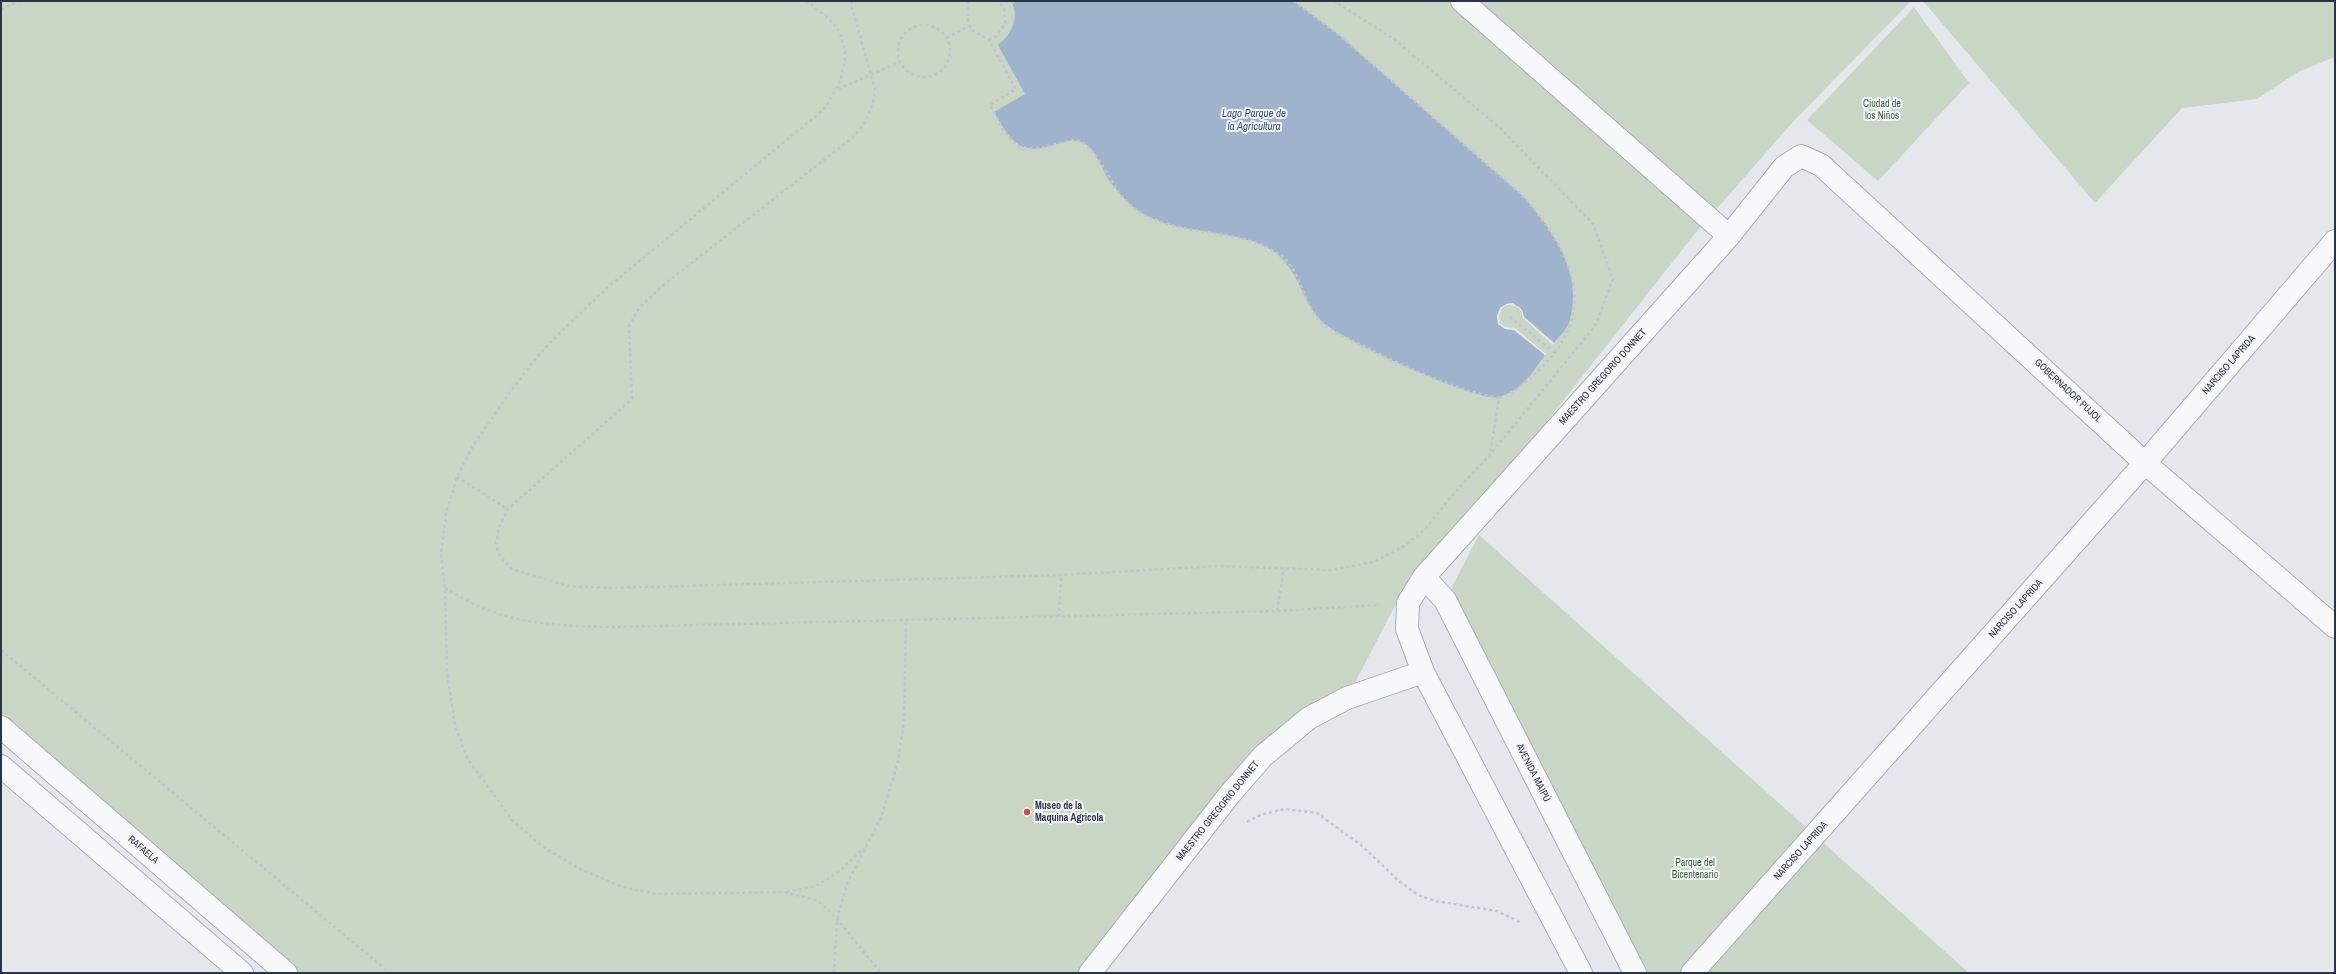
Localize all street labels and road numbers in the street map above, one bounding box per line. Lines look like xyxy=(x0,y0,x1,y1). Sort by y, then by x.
street label: MAESTRO GREGORIO DONNET xyxy=(1557,327,1649,427)
street label: NARCISO LAPRIDA xyxy=(2200,333,2258,397)
street label: GOBERNADOR PUJOL xyxy=(2032,357,2104,425)
street label: NARCISO LAPRIDA xyxy=(1987,577,2045,641)
street label: AVENIDA MAIPÚ xyxy=(1513,742,1553,804)
street label: MAESTRO GREGORIO DONNET xyxy=(1174,759,1262,863)
street label: NARCISO LAPRIDA xyxy=(1772,819,1830,883)
street label: RAFAELA xyxy=(125,833,161,867)

